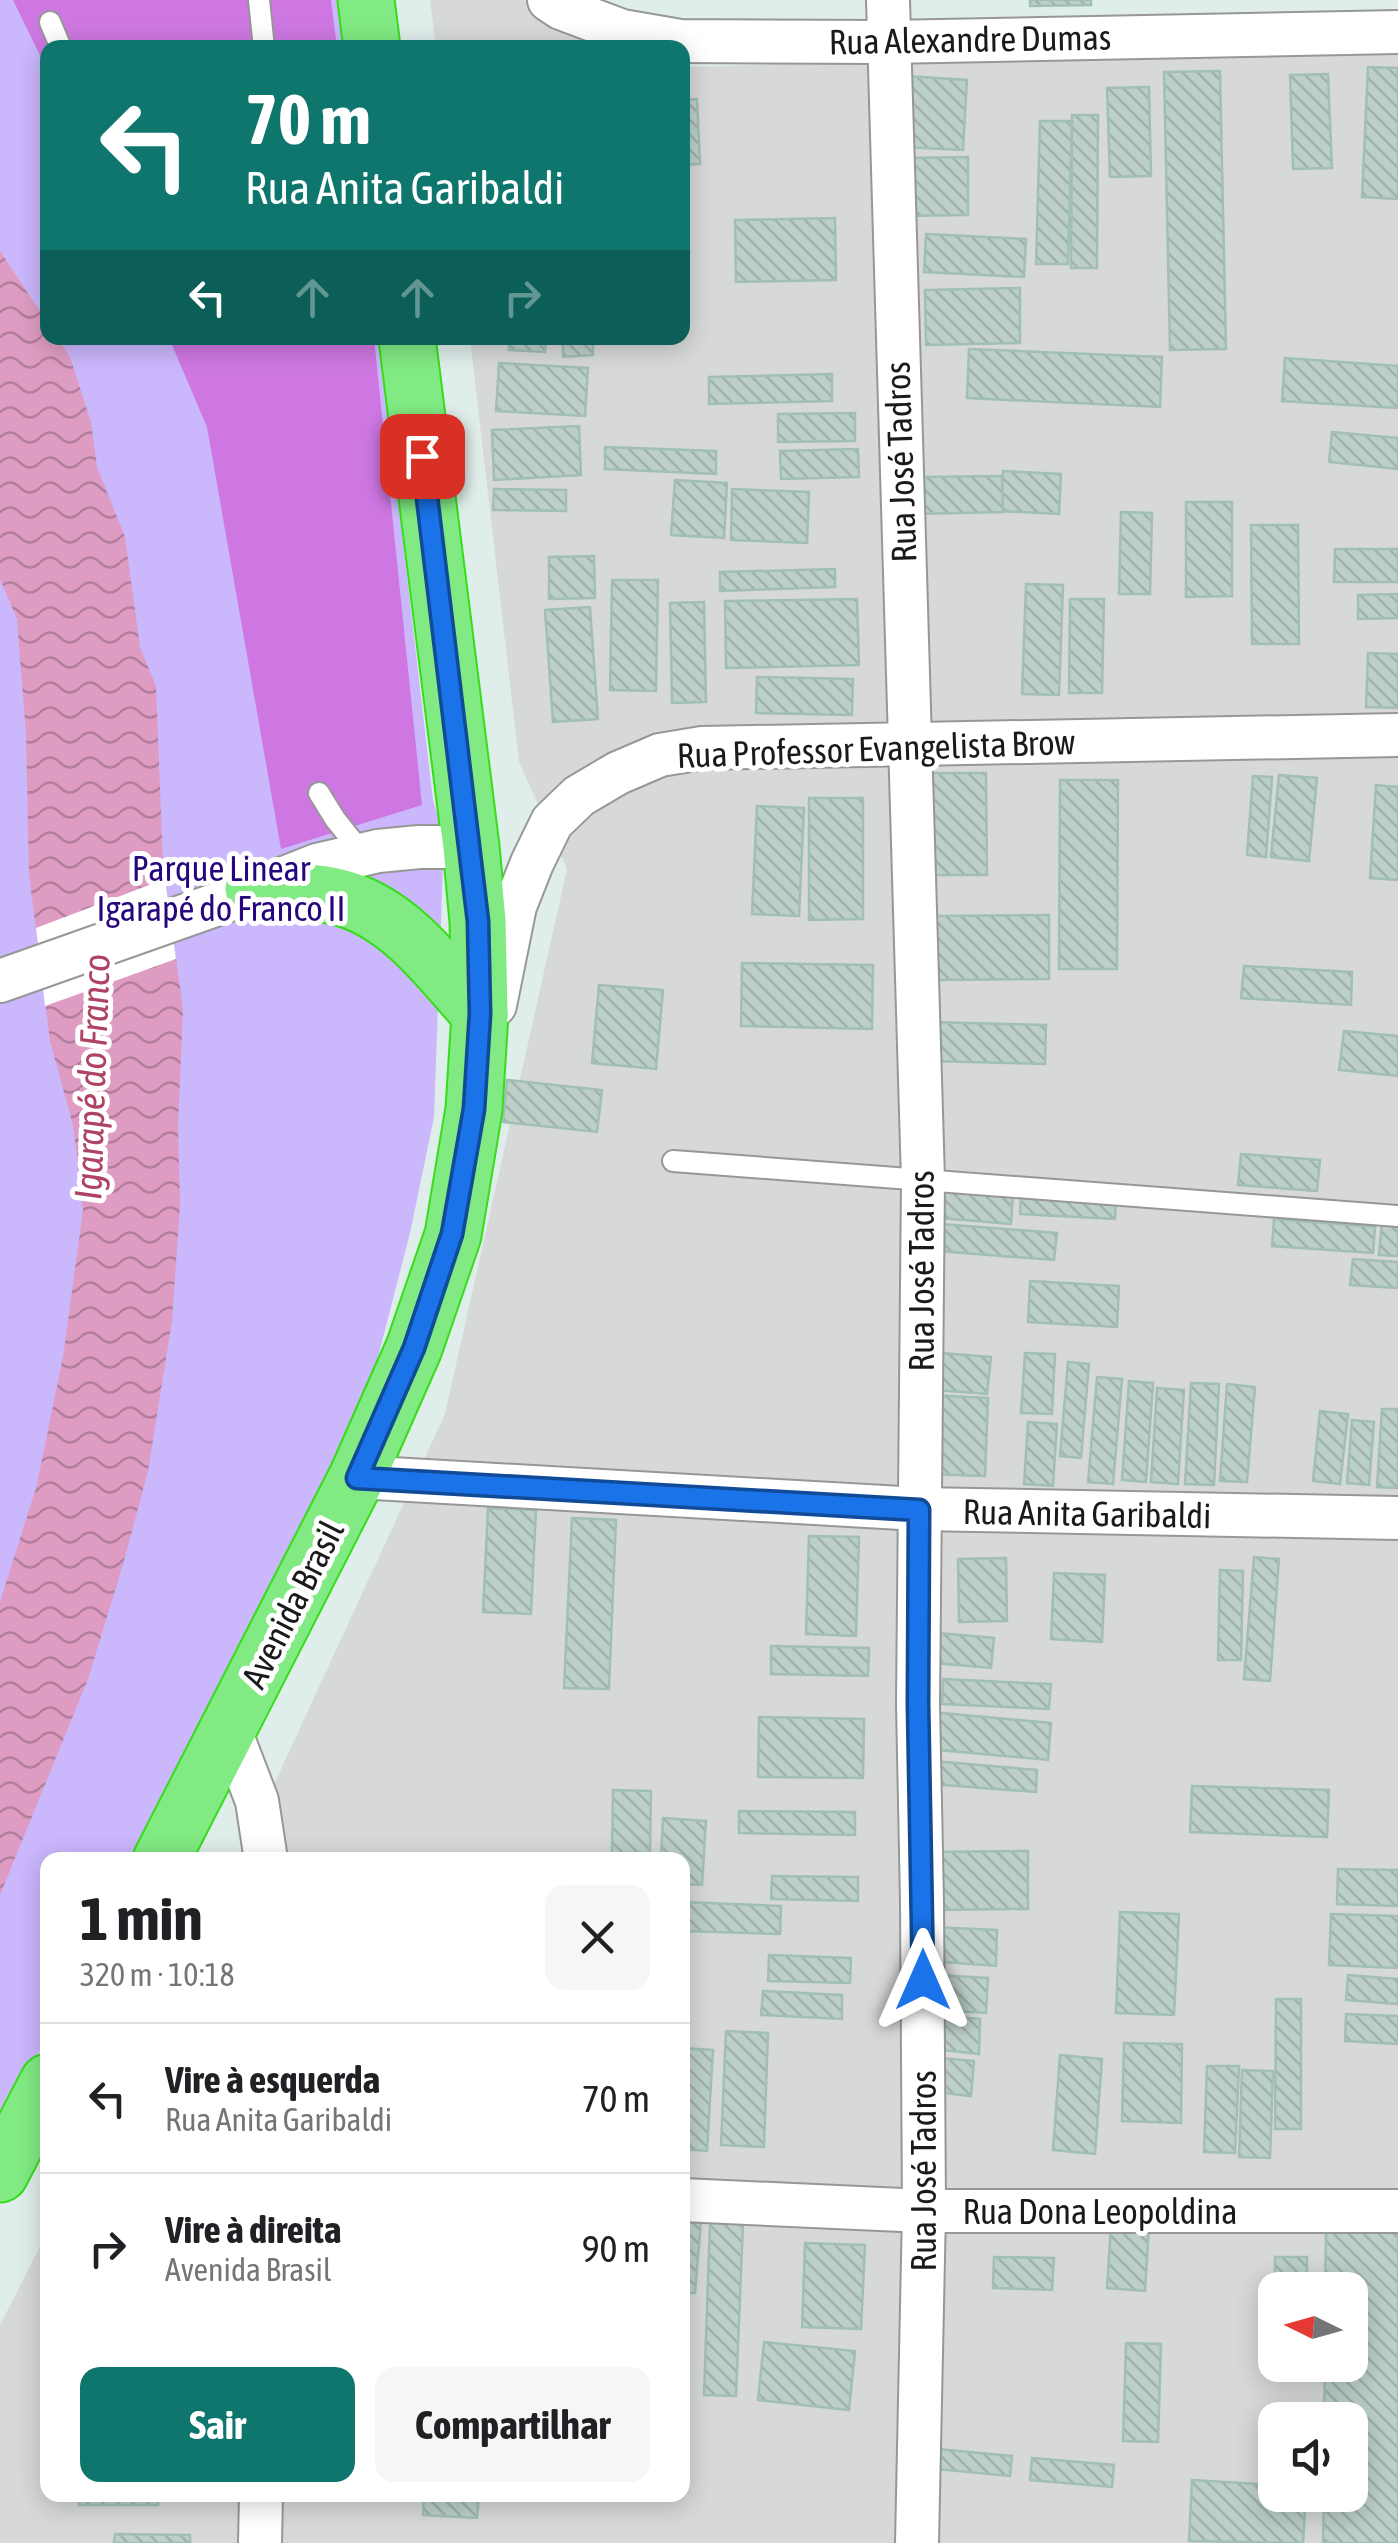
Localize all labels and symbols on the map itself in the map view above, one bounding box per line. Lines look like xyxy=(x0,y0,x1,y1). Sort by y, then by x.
street label: Rua Alexandre Dumas xyxy=(828,17,1112,61)
street label: Rua José Tadros xyxy=(877,361,923,563)
pin xyxy=(380,414,465,499)
street label: Rua Professor Evangelista Brow xyxy=(676,721,1076,775)
park label: Parque Linear Igarapé do Franco II xyxy=(97,848,345,928)
water label: Igarapé do Franco xyxy=(66,953,118,1201)
street label: Rua José Tadros xyxy=(901,1170,941,1372)
street label: Rua Anita Garibaldi xyxy=(962,1491,1212,1535)
street label: Avenida Brasil xyxy=(233,1514,351,1694)
position arrow xyxy=(871,1928,975,2032)
street label: Rua José Tadros xyxy=(903,2070,943,2272)
street label: Rua Dona Leopoldina xyxy=(962,2191,1238,2231)
north arrow xyxy=(1258,2272,1368,2382)

